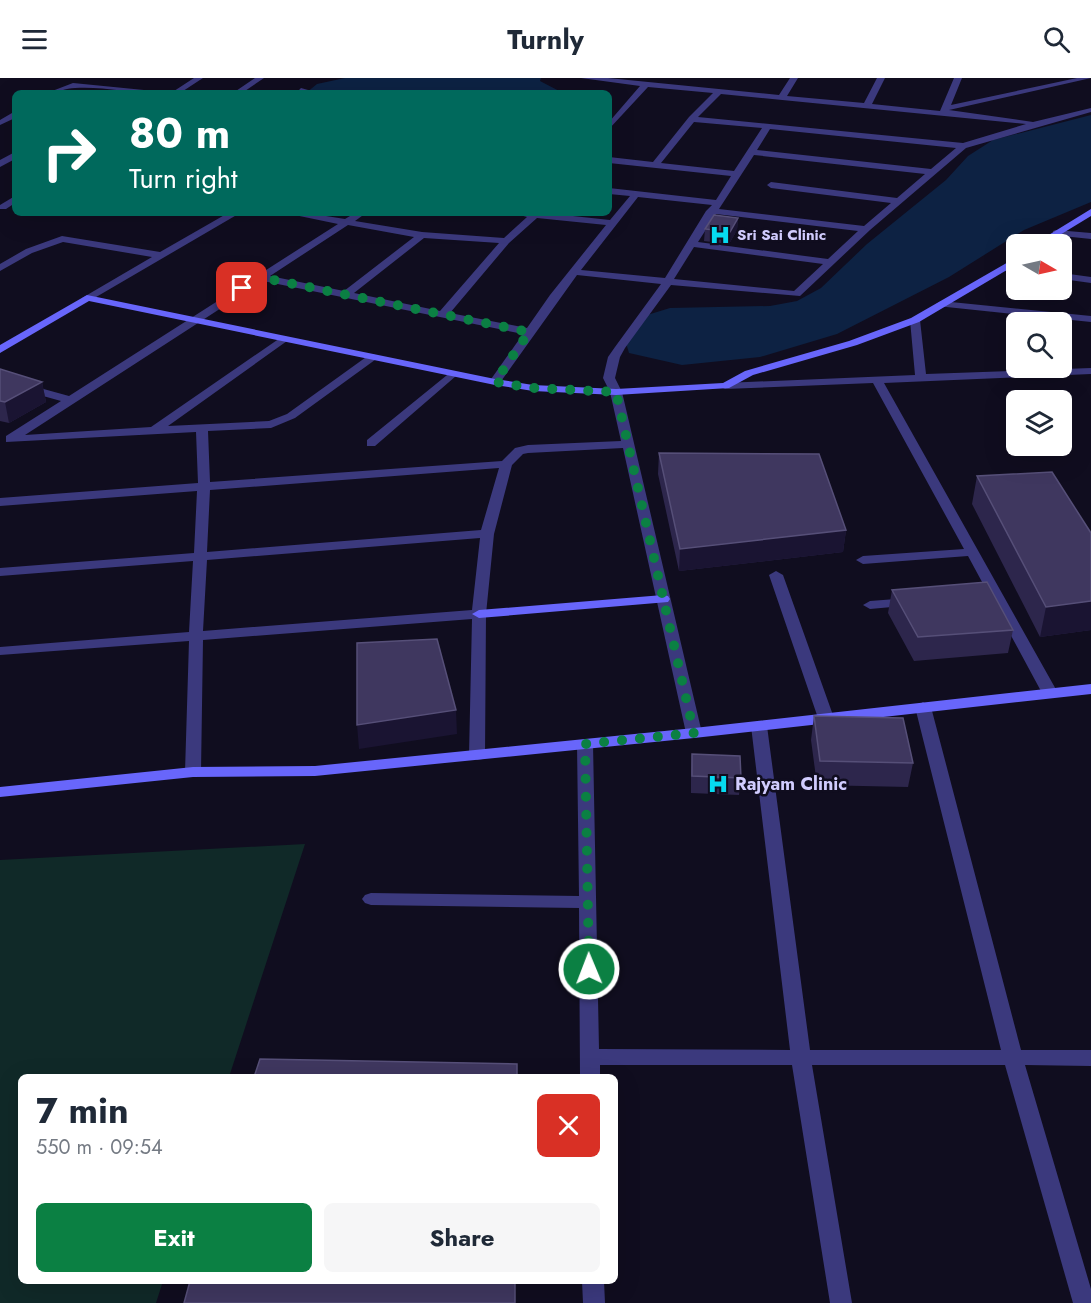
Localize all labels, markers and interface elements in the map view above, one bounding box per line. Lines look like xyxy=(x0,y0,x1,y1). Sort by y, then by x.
text: Turnly xyxy=(507,20,584,59)
icon: menu xyxy=(18,23,51,56)
icon: search xyxy=(1040,23,1073,56)
text: 80 m xyxy=(129,103,230,164)
icon: right xyxy=(30,114,108,192)
text: Turn right xyxy=(129,159,237,198)
hospital icon: Sri Sai Clinic xyxy=(708,223,732,247)
place label: Sri Sai Clinic xyxy=(737,224,826,246)
north arrow xyxy=(1006,234,1072,300)
map controls xyxy=(1006,234,1072,456)
pin xyxy=(216,262,267,313)
icon: arrive xyxy=(225,271,258,304)
button: search xyxy=(1006,312,1072,378)
button: layers xyxy=(1006,390,1072,456)
place label: Rajyam Clinic xyxy=(735,771,847,797)
hospital icon: Rajyam Clinic xyxy=(706,772,730,796)
position arrow xyxy=(557,937,621,1001)
text: 7 min xyxy=(36,1084,129,1136)
button: close xyxy=(537,1094,600,1157)
text: 550 m · 09:54 xyxy=(36,1133,163,1162)
button: Exit xyxy=(36,1203,312,1272)
button: Share xyxy=(324,1203,600,1272)

